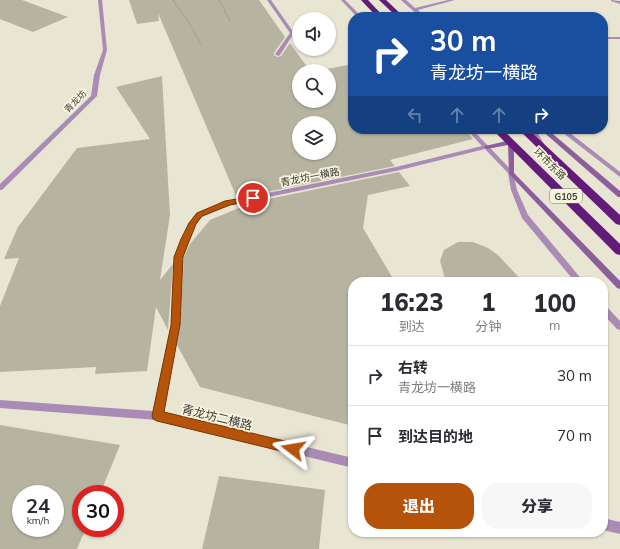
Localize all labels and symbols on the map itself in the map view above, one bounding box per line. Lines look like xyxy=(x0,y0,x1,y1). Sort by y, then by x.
street label: 青龙坊 xyxy=(62,87,88,115)
street label: 环市东路 xyxy=(531,145,569,183)
street label: 青龙坊一横路 xyxy=(279,165,341,189)
pin xyxy=(236,181,270,215)
road number: G105 xyxy=(550,189,582,203)
street label: 青龙坊二横路 xyxy=(180,401,254,433)
position arrow xyxy=(272,428,314,470)
speed limit sign: 30 xyxy=(72,485,124,537)

